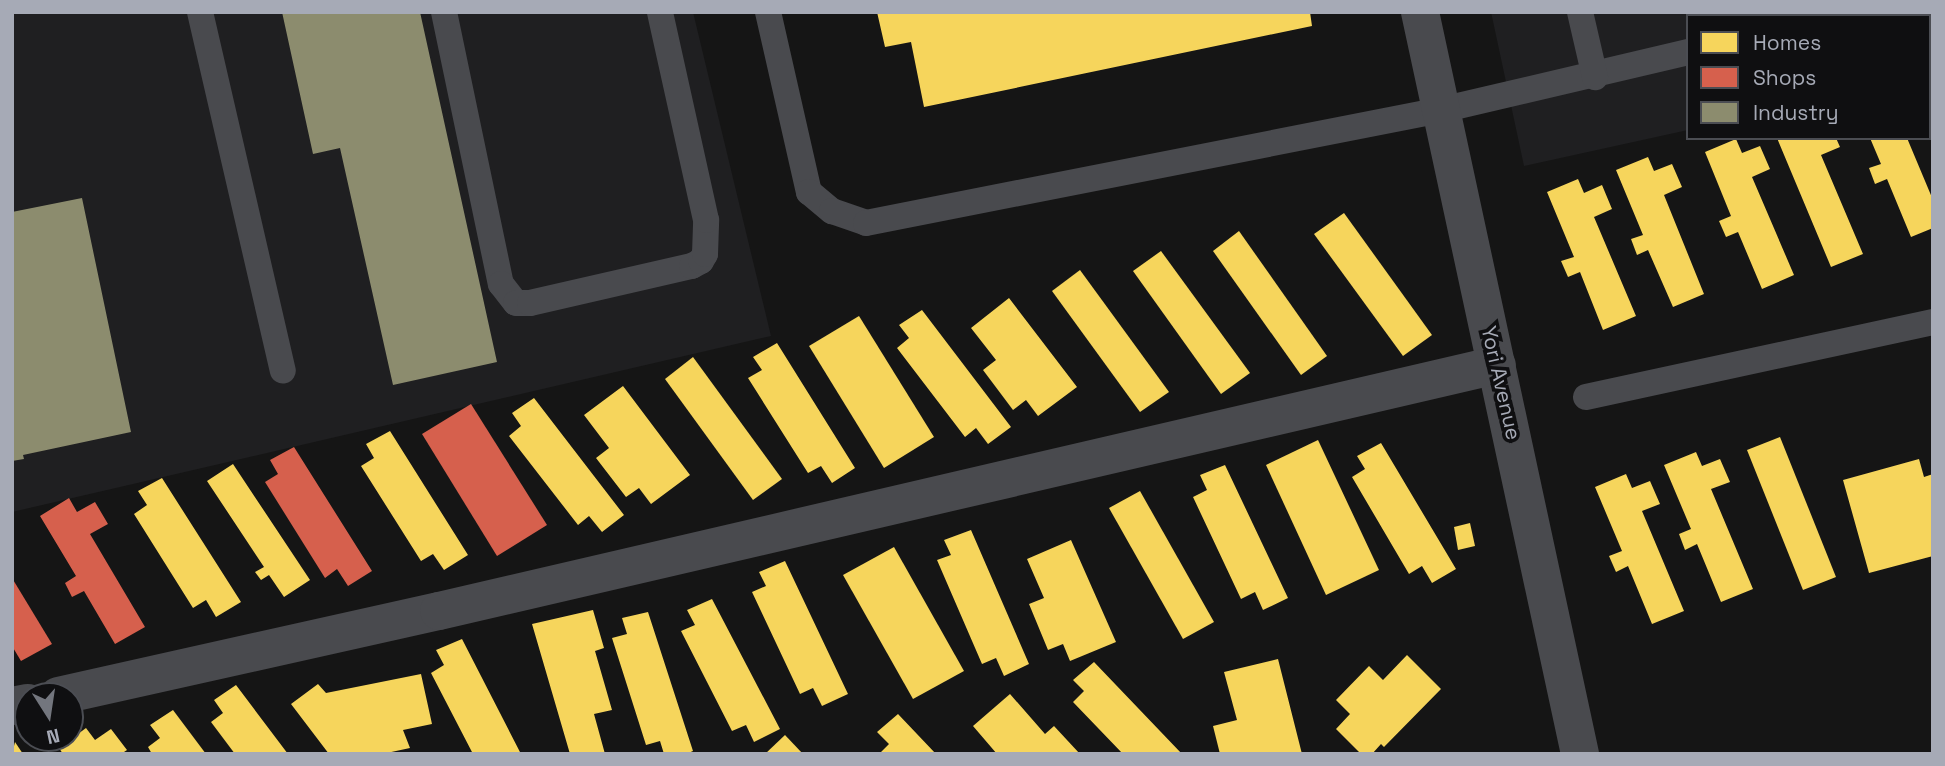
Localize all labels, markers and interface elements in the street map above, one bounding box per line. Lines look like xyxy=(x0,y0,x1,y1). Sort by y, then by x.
legend xyxy=(1686,14,1931,140)
text: Homes xyxy=(1753,29,1821,56)
text: Shops xyxy=(1753,64,1816,91)
text: Industry xyxy=(1753,99,1839,126)
street label: Yori Avenue xyxy=(1476,323,1526,443)
north arrow xyxy=(14,682,84,752)
text: N xyxy=(44,723,62,750)

